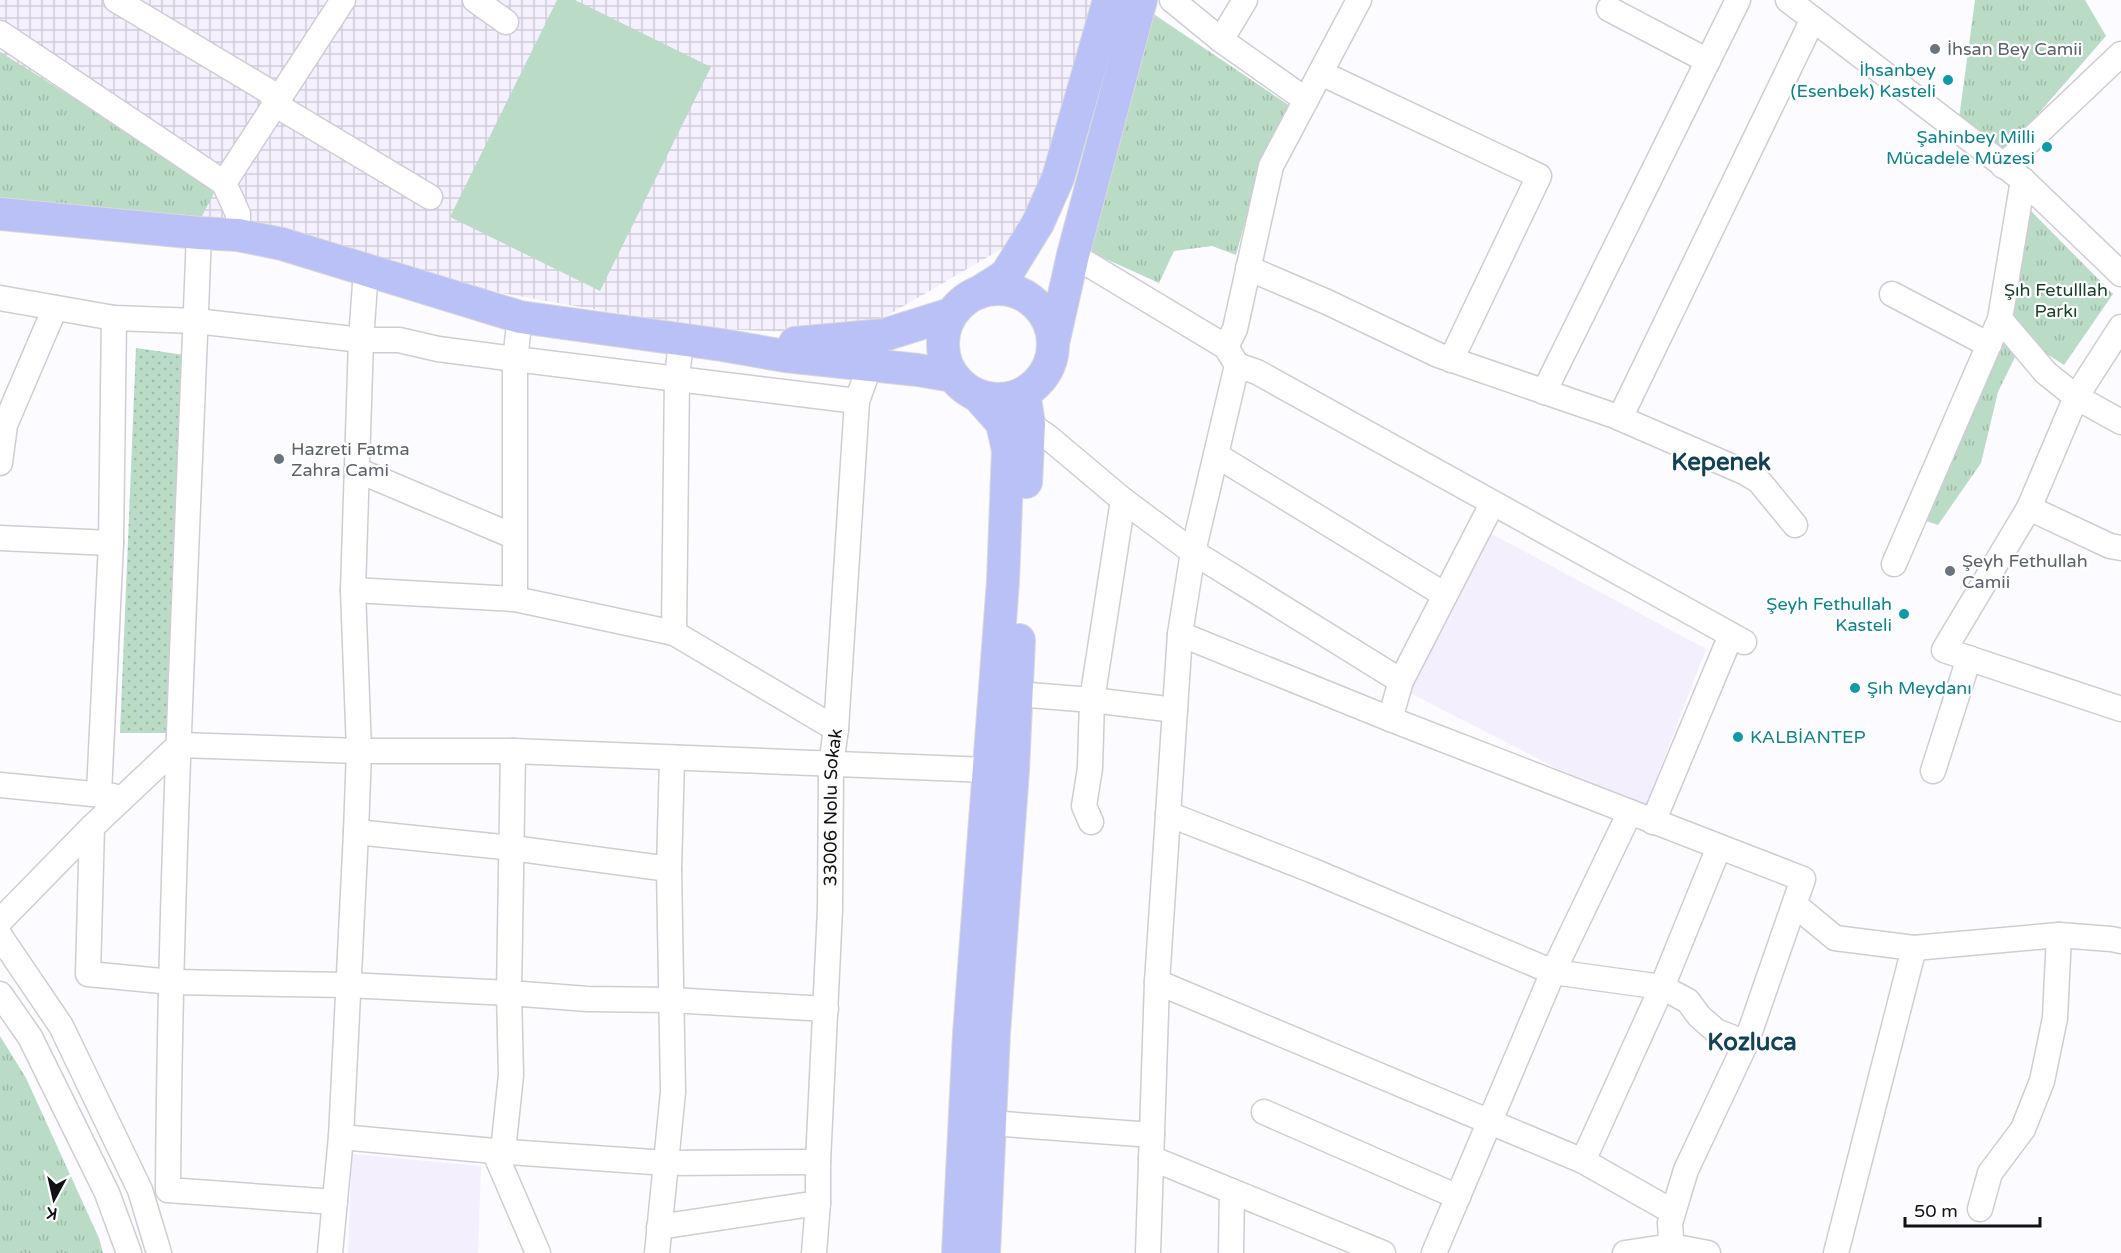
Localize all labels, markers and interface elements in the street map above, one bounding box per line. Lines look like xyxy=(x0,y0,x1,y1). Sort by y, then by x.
place label: İhsan Bey Camii xyxy=(1947,38,2082,60)
marker: İhsan Bey Camii xyxy=(1928,42,1942,56)
place label: İhsanbey (Esenbek) Kasteli xyxy=(1791,59,1936,102)
marker: İhsanbey (Esenbek) Kasteli xyxy=(1941,73,1955,87)
place label: Şahinbey Milli Mücadele Müzesi xyxy=(1886,126,2035,169)
marker: Şahinbey Milli Mücadele Müzesi xyxy=(2040,140,2054,154)
park label: Şıh Fetulllah Parkı xyxy=(2004,279,2108,322)
place label: Hazreti Fatma Zahra Cami xyxy=(291,438,410,481)
district label: Kepenek xyxy=(1671,448,1771,477)
marker: Hazreti Fatma Zahra Cami xyxy=(272,452,286,466)
place label: Şeyh Fethullah Camii xyxy=(1962,550,2088,593)
marker: Şeyh Fethullah Camii xyxy=(1943,564,1957,578)
place label: Şeyh Fethullah Kasteli xyxy=(1766,593,1892,636)
marker: Şeyh Fethullah Kasteli xyxy=(1897,607,1911,621)
place label: Şıh Meydanı xyxy=(1867,677,1972,699)
marker: Şıh Meydanı xyxy=(1848,681,1862,695)
place label: KALBİANTEP xyxy=(1750,726,1866,748)
street label: 33006 Nolu Sokak xyxy=(819,727,847,887)
marker: KALBİANTEP xyxy=(1731,730,1745,744)
district label: Kozluca xyxy=(1707,1028,1797,1057)
north arrow xyxy=(24,1169,84,1229)
scale bar xyxy=(1905,1190,2040,1228)
text: 50 m xyxy=(1914,1200,1958,1222)
text: K xyxy=(45,1202,59,1224)

